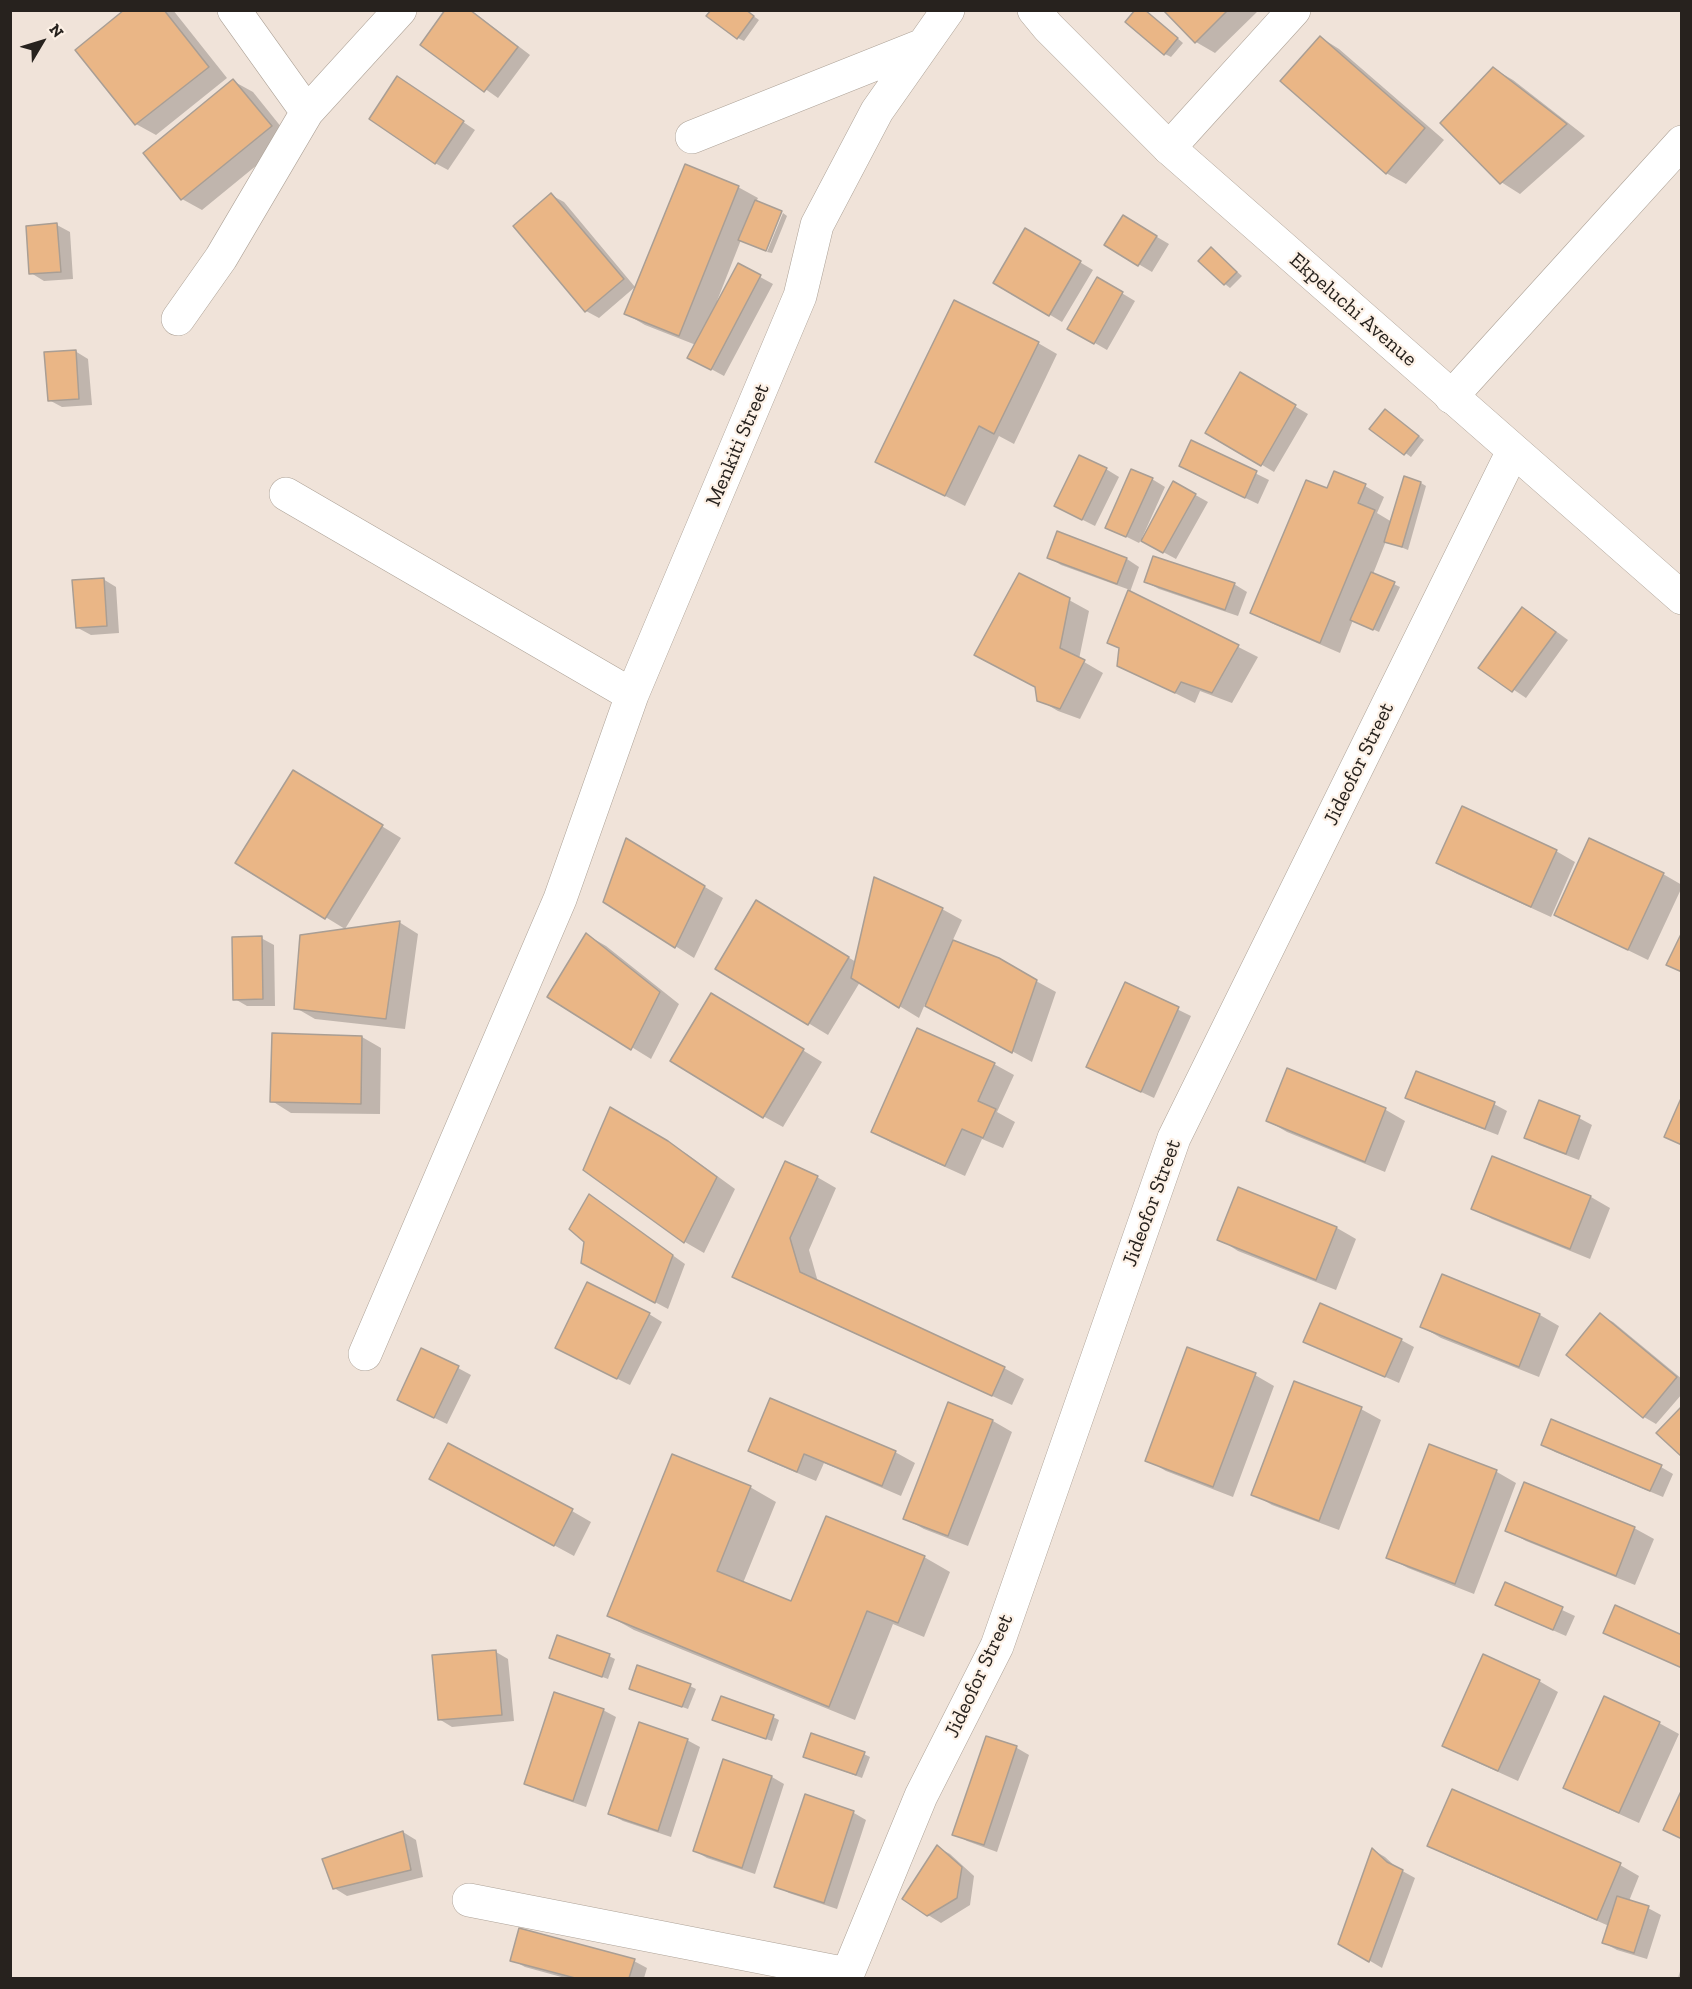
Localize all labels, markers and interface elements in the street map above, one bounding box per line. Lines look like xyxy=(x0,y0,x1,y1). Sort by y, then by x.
north arrow xyxy=(12,12,72,72)
text: N xyxy=(45,20,68,41)
street label: Ekpeluchi Avenue xyxy=(1284,248,1422,372)
street label: Menkiti Street xyxy=(701,380,775,510)
street label: Jideofor Street xyxy=(1318,698,1400,830)
street label: Jideofor Street xyxy=(1117,1136,1187,1270)
street label: Jideofor Street xyxy=(939,1610,1019,1742)

